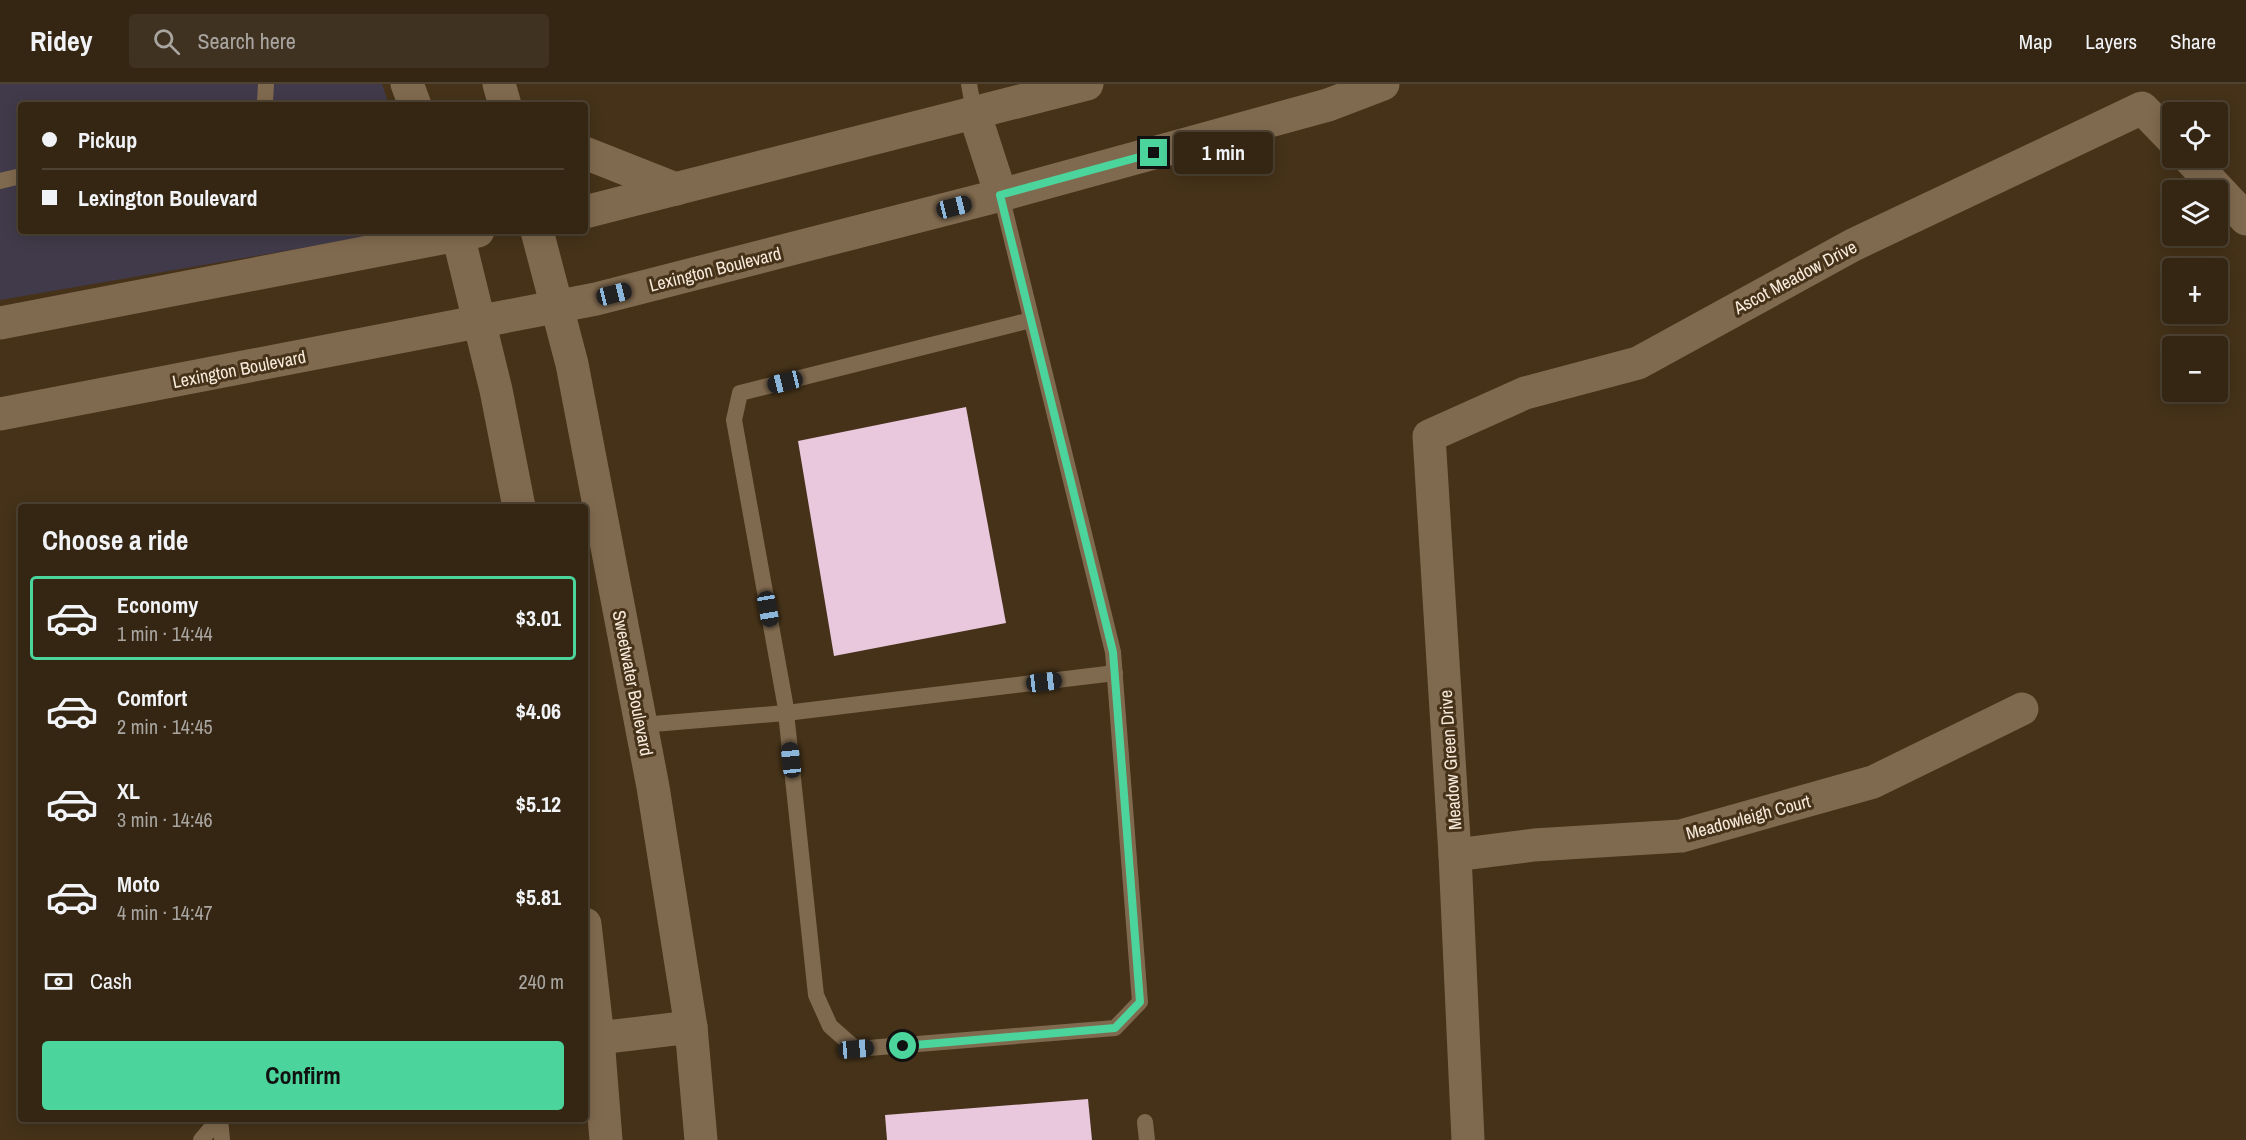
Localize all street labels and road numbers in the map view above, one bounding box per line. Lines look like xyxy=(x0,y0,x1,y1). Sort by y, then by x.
street label: Ascot Meadow Drive xyxy=(1728,234,1861,320)
street label: Lexington Boulevard xyxy=(646,240,784,298)
street label: Lexington Boulevard xyxy=(170,344,308,394)
street label: Sweetwater Boulevard xyxy=(607,608,659,758)
street label: Meadow Green Drive xyxy=(1433,689,1467,831)
street label: Meadowleigh Court xyxy=(1683,788,1813,846)

